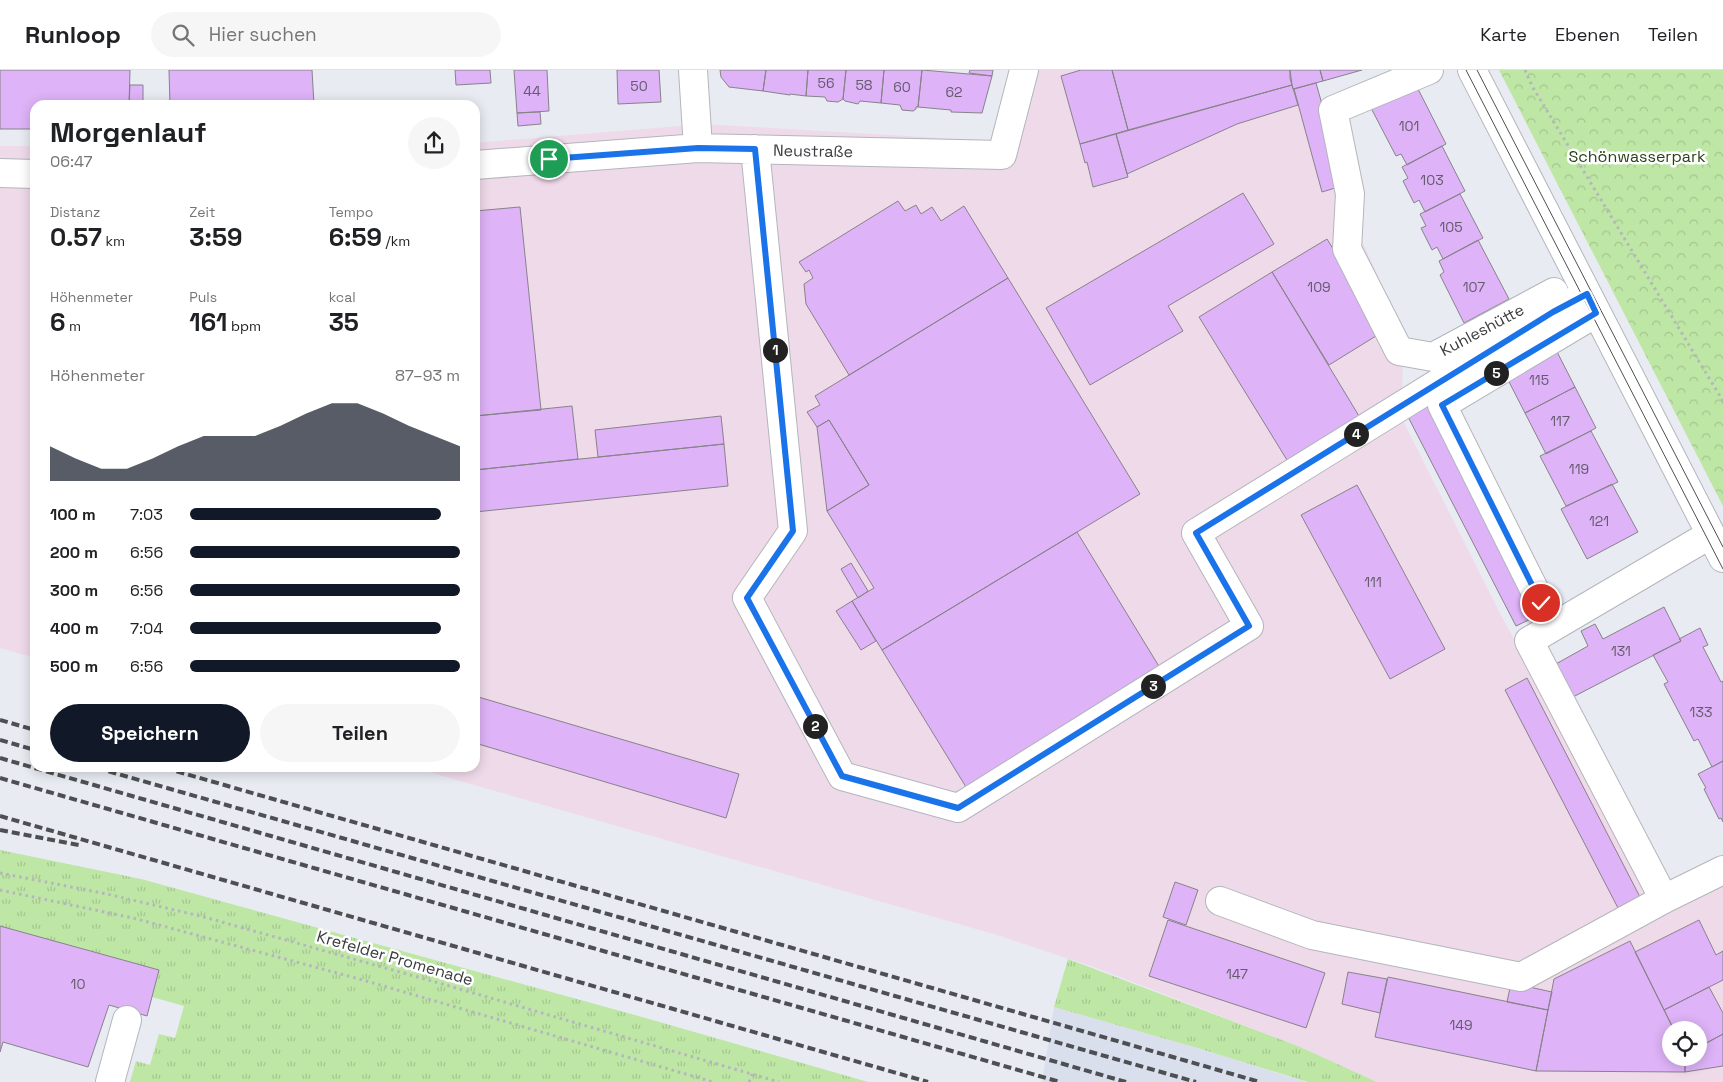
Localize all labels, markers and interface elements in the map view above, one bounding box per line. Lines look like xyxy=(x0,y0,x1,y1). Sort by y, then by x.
search box xyxy=(151,12,501,57)
text: Runloop xyxy=(25,19,121,50)
icon: search xyxy=(169,21,197,49)
text: Hier suchen xyxy=(209,22,317,47)
text: Karte xyxy=(1480,23,1527,46)
text: Ebenen xyxy=(1555,23,1620,46)
text: Teilen xyxy=(1648,23,1698,46)
house number: 56 xyxy=(818,74,834,92)
house number: 58 xyxy=(855,76,873,94)
house number: 50 xyxy=(630,77,648,95)
house number: 60 xyxy=(893,78,911,96)
house number: 44 xyxy=(523,82,541,100)
house number: 62 xyxy=(946,83,962,101)
text: Morgenlauf xyxy=(50,114,206,150)
button: share xyxy=(408,117,460,169)
house number: 101 xyxy=(1399,117,1419,135)
pin xyxy=(528,138,570,180)
street label: Neustraße xyxy=(773,140,853,162)
icon: arrive xyxy=(535,145,563,173)
park label: Schönwasserpark xyxy=(1568,146,1706,167)
text: 06:47 xyxy=(50,151,93,172)
house number: 103 xyxy=(1420,171,1444,189)
text: Distanz xyxy=(50,203,100,221)
text: Zeit xyxy=(189,203,215,221)
text: Tempo xyxy=(329,203,373,221)
house number: 105 xyxy=(1439,218,1463,236)
text: 0.57 xyxy=(50,221,102,253)
text: 3:59 xyxy=(189,221,242,253)
text: 6:59 xyxy=(329,221,382,253)
text: km xyxy=(102,232,125,250)
text: /km xyxy=(382,232,410,250)
house number: 109 xyxy=(1307,278,1331,296)
house number: 107 xyxy=(1463,278,1485,296)
text: Höhenmeter xyxy=(50,288,133,306)
text: Puls xyxy=(189,288,217,306)
text: kcal xyxy=(329,288,356,306)
street label: Kuhleshütte xyxy=(1436,299,1528,361)
text: 6 xyxy=(50,306,65,338)
text: 161 xyxy=(189,306,227,338)
text: 35 xyxy=(329,306,359,338)
text: m xyxy=(65,317,81,335)
text: bpm xyxy=(227,317,261,335)
pin: 1 xyxy=(762,338,788,362)
text: 1 xyxy=(772,341,779,359)
pin: 5 xyxy=(1484,360,1508,386)
text: 5 xyxy=(1492,364,1501,382)
text: Höhenmeter xyxy=(50,365,145,386)
text: 87–93 m xyxy=(395,365,460,386)
house number: 115 xyxy=(1529,371,1549,389)
house number: 117 xyxy=(1550,412,1570,430)
pin: 4 xyxy=(1344,422,1368,446)
text: 4 xyxy=(1352,425,1361,443)
house number: 119 xyxy=(1569,460,1589,478)
text: 100 m xyxy=(50,504,96,525)
text: 7:03 xyxy=(130,504,163,525)
house number: 121 xyxy=(1589,512,1609,530)
text: 200 m xyxy=(50,542,98,563)
text: 6:56 xyxy=(130,542,163,563)
house number: 111 xyxy=(1364,573,1382,591)
text: 300 m xyxy=(50,580,98,601)
text: 6:56 xyxy=(130,580,163,601)
pin xyxy=(1520,582,1562,624)
icon: check xyxy=(1527,589,1555,617)
text: 400 m xyxy=(50,618,99,639)
text: 7:04 xyxy=(130,618,163,639)
house number: 131 xyxy=(1611,642,1631,660)
text: 500 m xyxy=(50,656,98,677)
text: 6:56 xyxy=(130,656,163,677)
pin: 3 xyxy=(1140,674,1166,698)
text: 3 xyxy=(1149,677,1158,695)
house number: 133 xyxy=(1690,703,1712,721)
button: Speichern xyxy=(50,704,250,762)
button: Teilen xyxy=(260,704,460,762)
pin: 2 xyxy=(802,714,828,738)
text: 2 xyxy=(811,717,820,735)
street label: Krefelder Promenade xyxy=(314,926,476,990)
house number: 147 xyxy=(1226,965,1248,983)
house number: 10 xyxy=(71,975,85,993)
house number: 149 xyxy=(1449,1016,1473,1034)
map controls xyxy=(1662,1021,1707,1066)
button: locate xyxy=(1662,1021,1707,1066)

